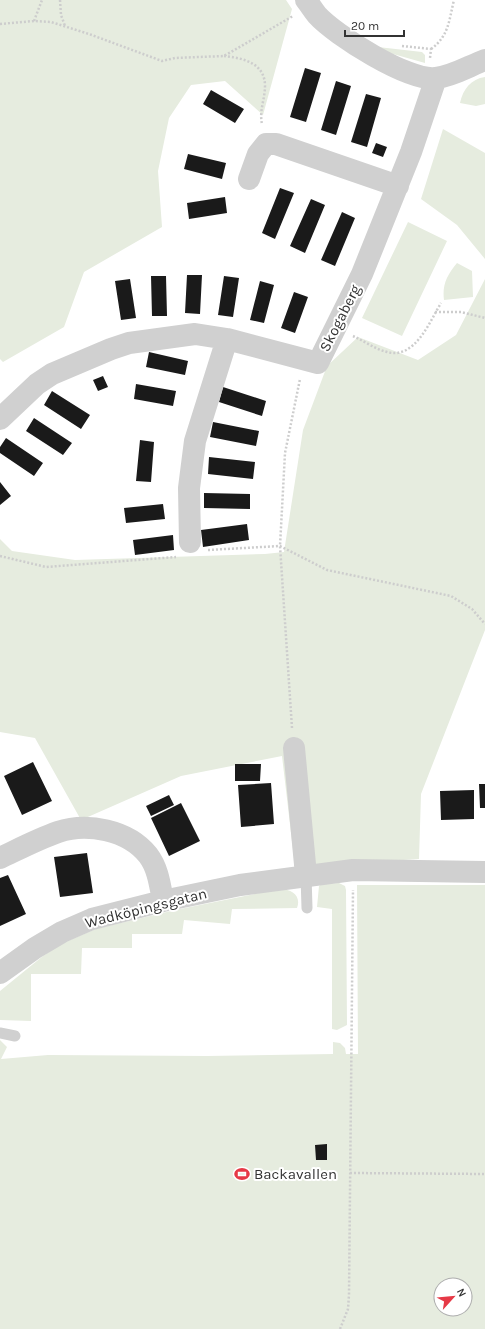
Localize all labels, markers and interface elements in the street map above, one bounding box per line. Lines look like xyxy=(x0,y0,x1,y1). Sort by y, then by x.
scale bar xyxy=(345,12,404,38)
text: 20 m xyxy=(351,19,379,33)
street label: Skogaberg xyxy=(315,281,365,354)
street label: Wadköpingsgatan xyxy=(83,884,209,932)
sports icon: Backavallen xyxy=(233,1165,251,1183)
place label: Backavallen xyxy=(254,1165,337,1183)
north arrow xyxy=(433,1277,473,1317)
text: N xyxy=(454,1286,469,1299)

